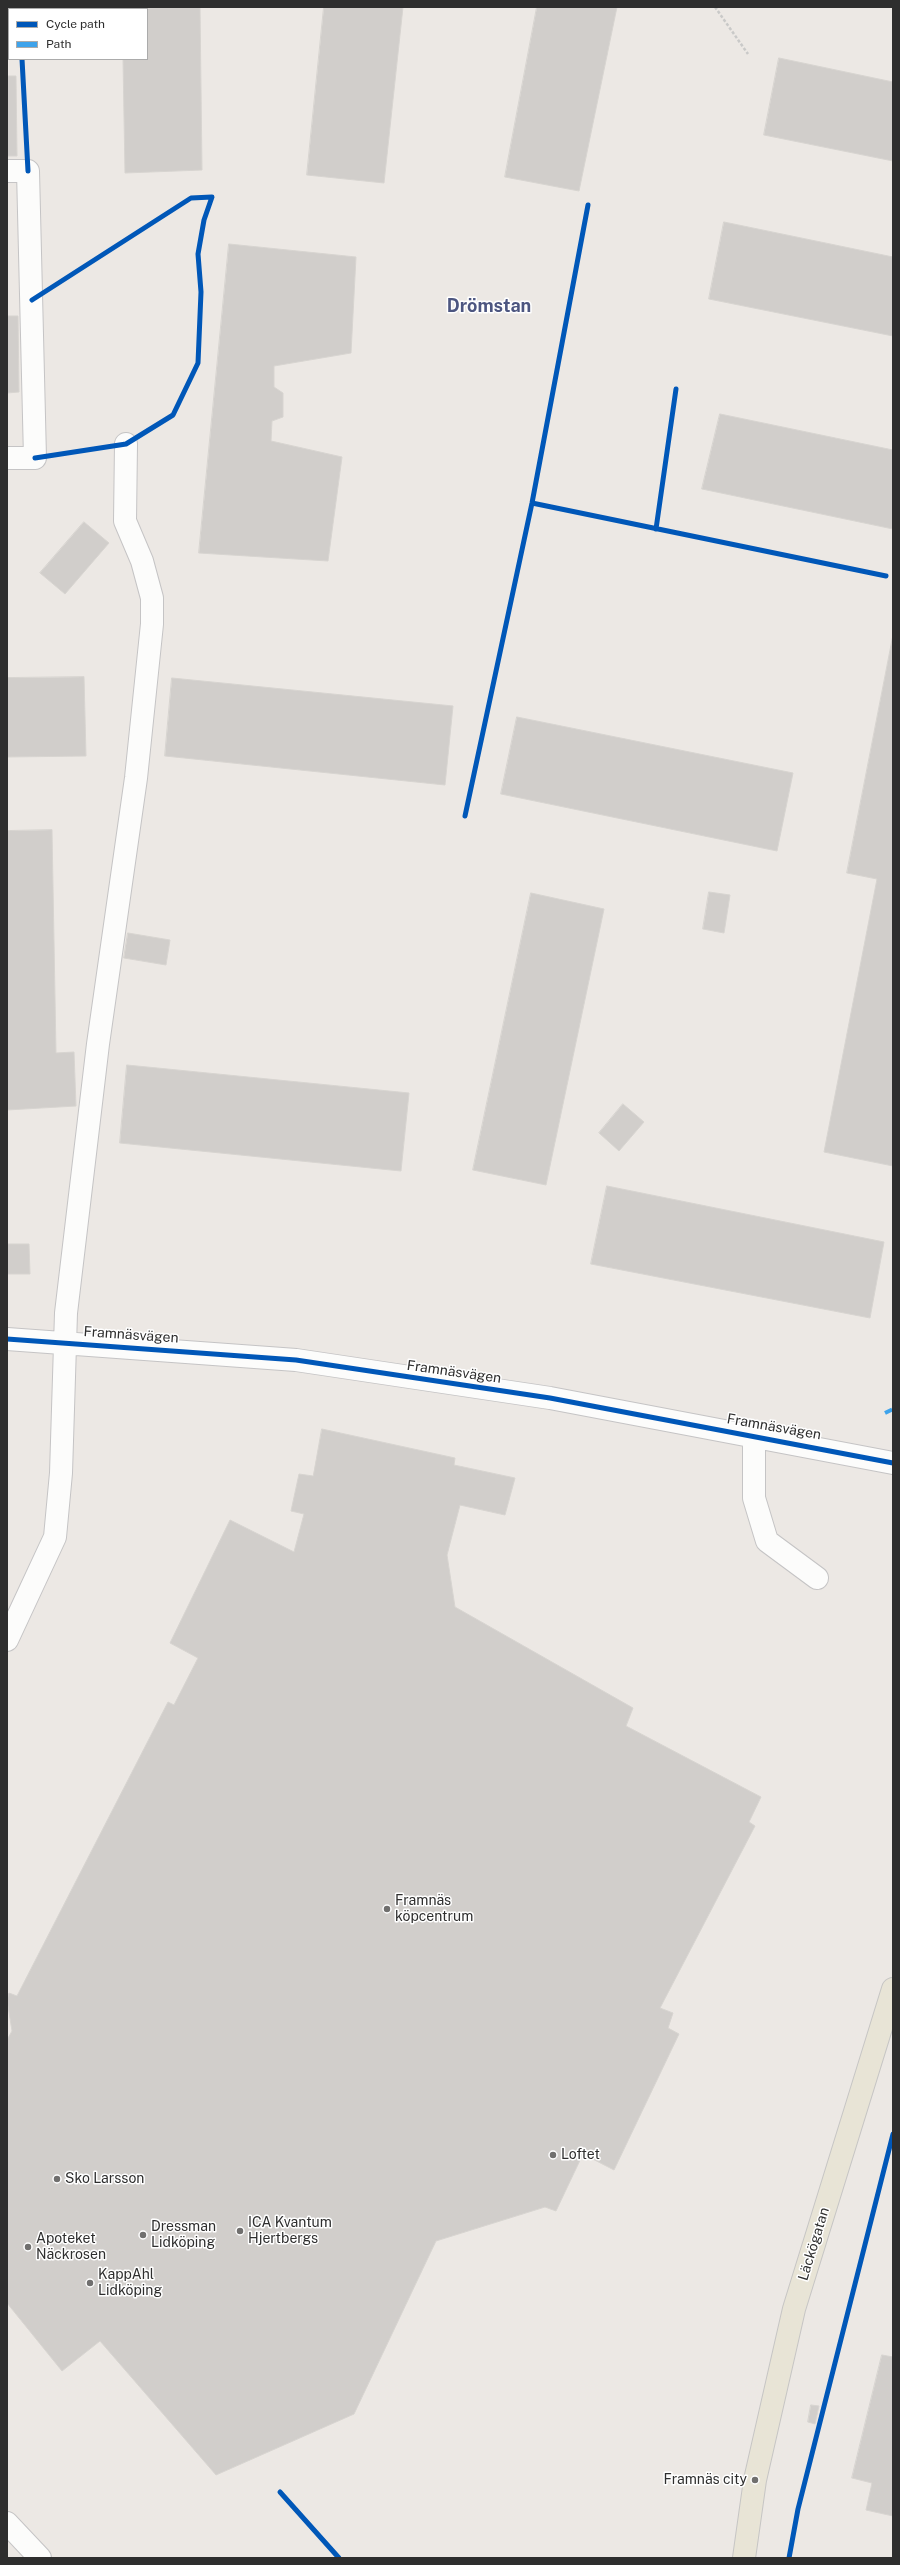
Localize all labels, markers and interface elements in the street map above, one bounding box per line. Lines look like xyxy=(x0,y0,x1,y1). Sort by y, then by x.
legend xyxy=(8,8,148,60)
text: Cycle path xyxy=(46,17,105,31)
text: Path xyxy=(46,37,72,51)
district label: Drömstan xyxy=(447,295,531,317)
street label: Framnäsvägen xyxy=(83,1323,179,1347)
street label: Framnäsvägen xyxy=(406,1357,502,1387)
street label: Framnäsvägen xyxy=(726,1410,822,1444)
place label: Framnäs köpcentrum xyxy=(395,1893,473,1926)
marker: Framnäs köpcentrum xyxy=(382,1904,392,1914)
place label: Loftet xyxy=(561,2147,600,2163)
marker: Loftet xyxy=(548,2150,558,2160)
place label: Sko Larsson xyxy=(65,2171,144,2187)
marker: Sko Larsson xyxy=(52,2174,62,2184)
street label: Läckögatan xyxy=(795,2205,833,2283)
place label: ICA Kvantum Hjertbergs xyxy=(248,2215,332,2248)
place label: Dressman Lidköping xyxy=(151,2219,216,2252)
marker: ICA Kvantum Hjertbergs xyxy=(235,2226,245,2236)
marker: Dressman Lidköping xyxy=(138,2230,148,2240)
place label: Apoteket Näckrosen xyxy=(36,2231,106,2264)
marker: Apoteket Näckrosen xyxy=(23,2242,33,2252)
place label: KappAhl Lidköping xyxy=(98,2267,162,2300)
marker: KappAhl Lidköping xyxy=(85,2278,95,2288)
place label: Framnäs city xyxy=(663,2472,747,2488)
marker: Framnäs city xyxy=(750,2475,760,2485)

